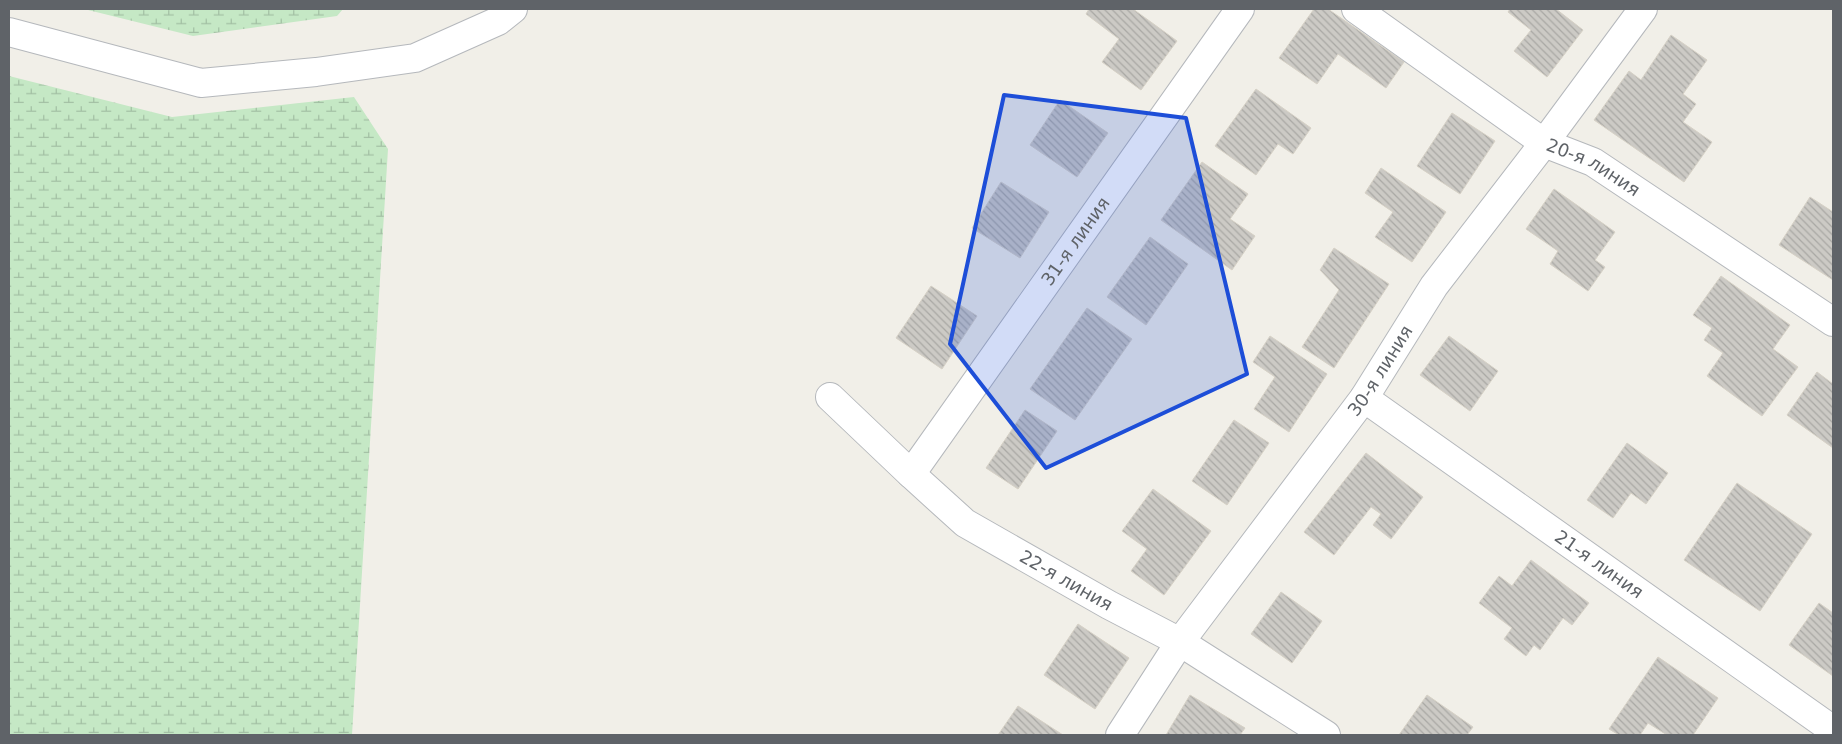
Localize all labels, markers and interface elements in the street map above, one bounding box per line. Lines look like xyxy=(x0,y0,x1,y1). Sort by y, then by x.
street label: 20-я линия xyxy=(1544,134,1644,200)
street label: 31-я линия xyxy=(1037,193,1114,289)
street label: 30-я линия xyxy=(1343,321,1417,420)
street label: 21-я линия xyxy=(1551,526,1648,602)
street label: 22-я линия xyxy=(1016,545,1116,615)

